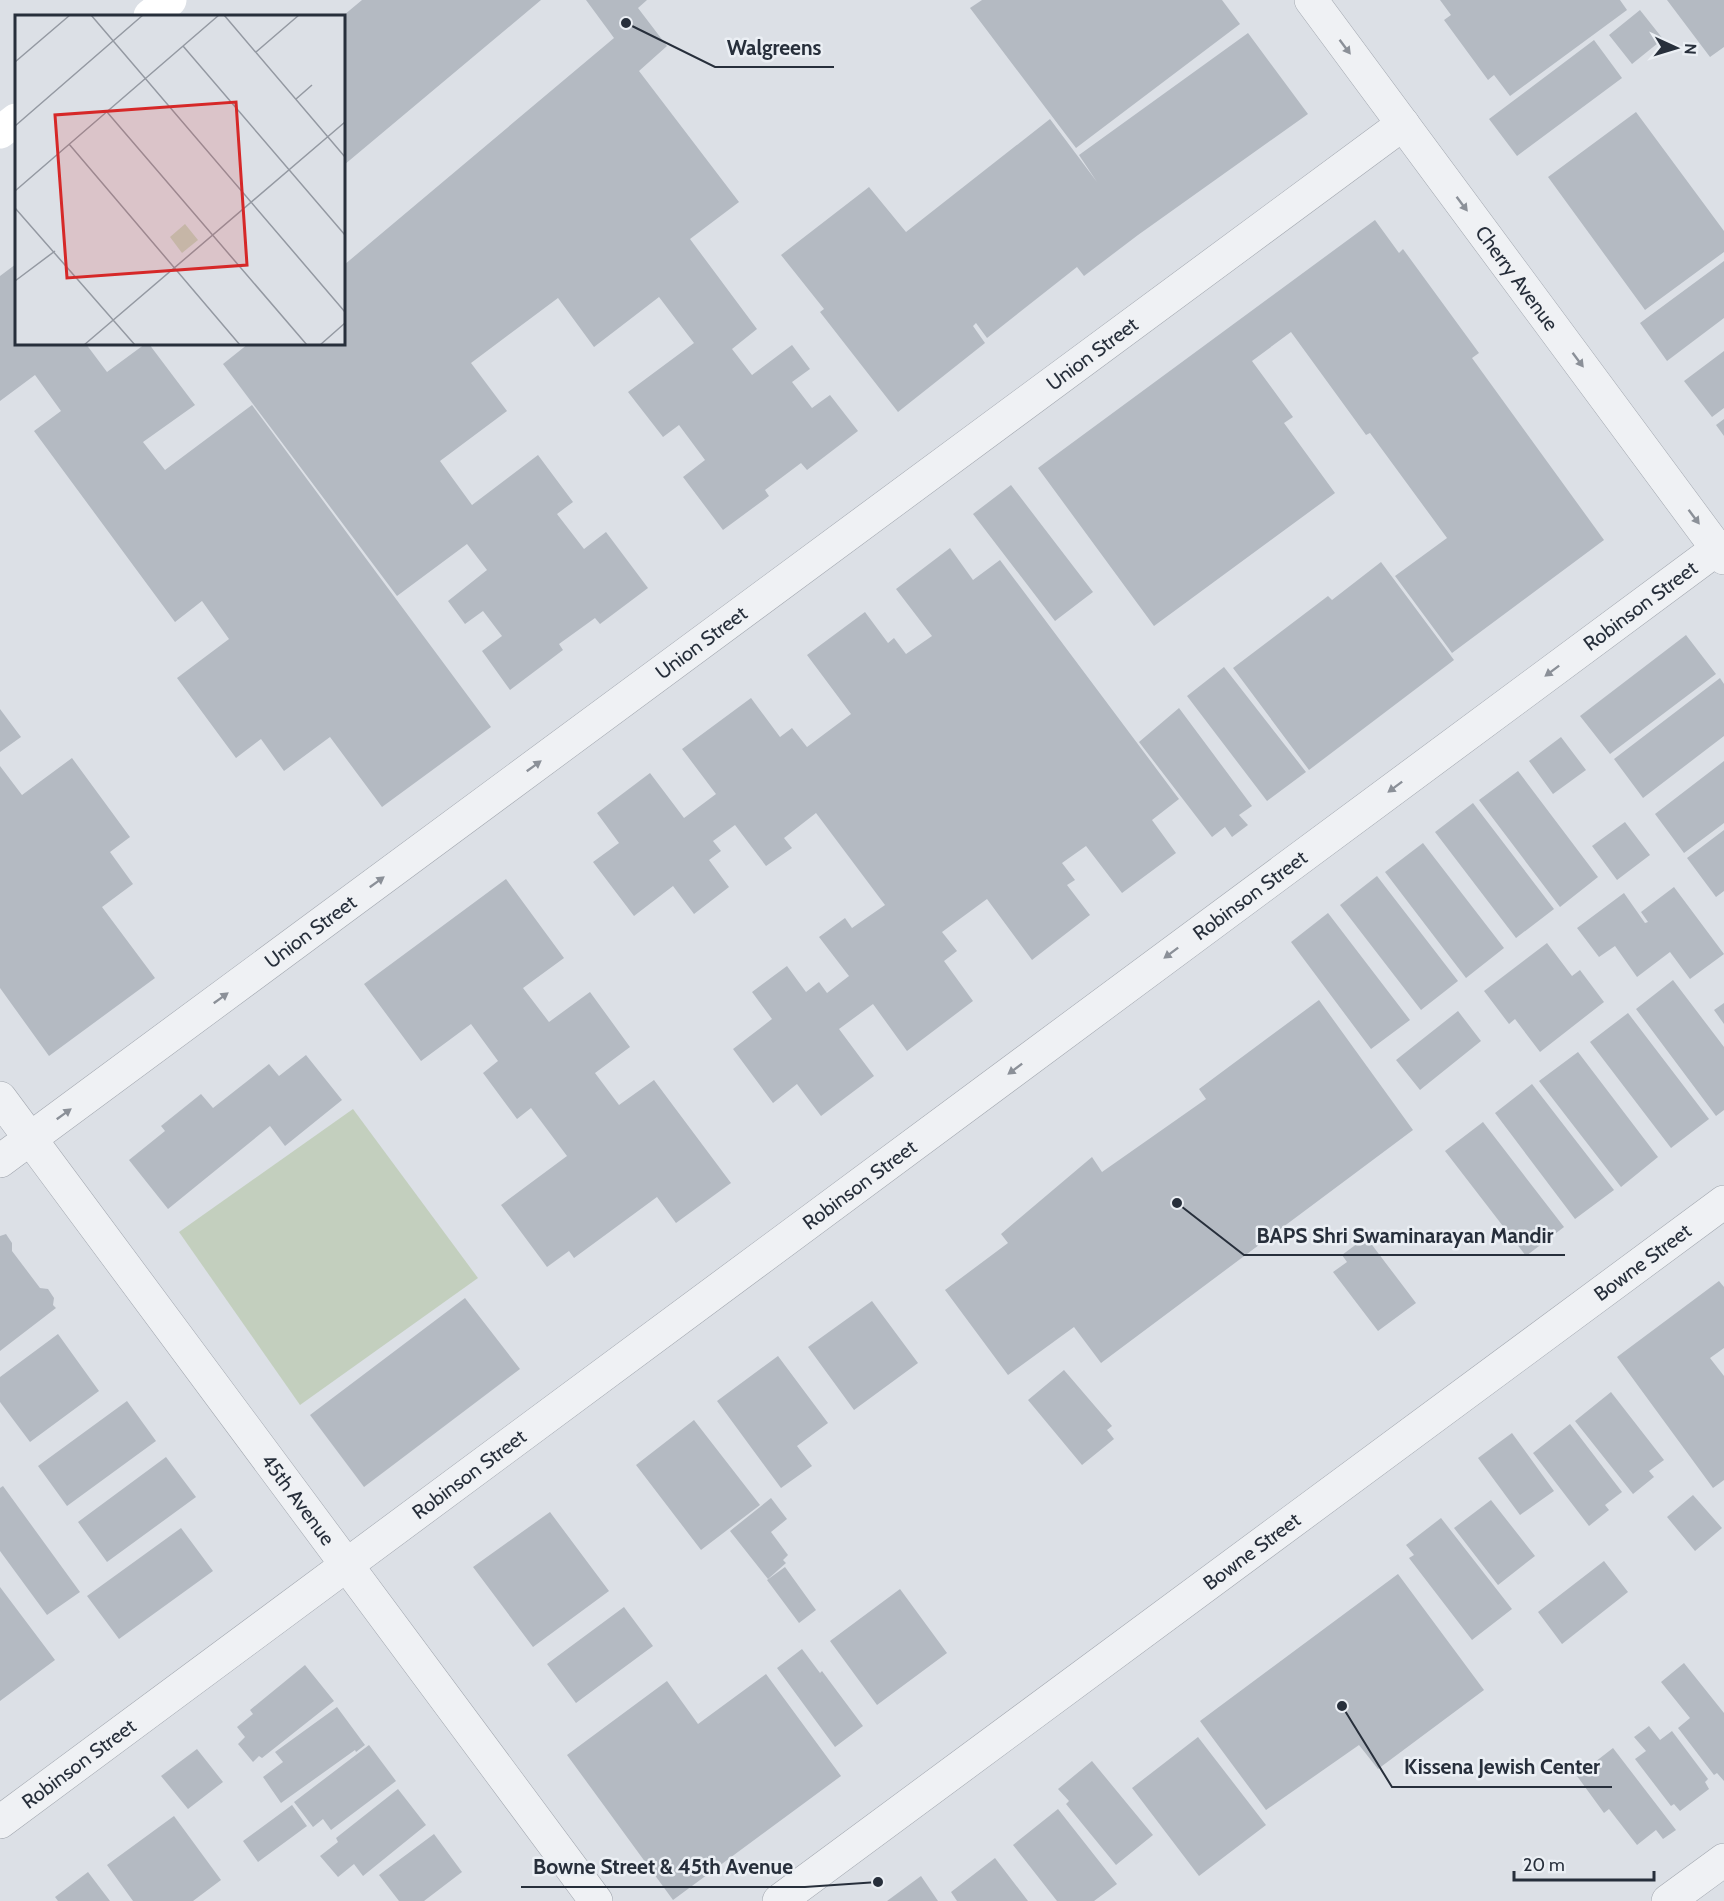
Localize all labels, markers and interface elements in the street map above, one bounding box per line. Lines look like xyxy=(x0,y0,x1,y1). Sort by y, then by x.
inset map xyxy=(15,15,345,345)
north arrow xyxy=(1646,18,1706,78)
callout: Walgreens xyxy=(715,28,834,67)
text: Walgreens xyxy=(727,35,821,60)
one-way arrow xyxy=(1339,39,1352,55)
text: N xyxy=(1681,43,1700,55)
one-way arrow xyxy=(1455,196,1467,211)
street label: Cherry Avenue xyxy=(1470,221,1563,335)
street label: Union Street xyxy=(1042,312,1143,395)
one-way arrow xyxy=(1571,353,1583,368)
one-way arrow xyxy=(1687,509,1700,525)
street label: Robinson Street xyxy=(1579,556,1702,656)
street label: Union Street xyxy=(651,601,752,684)
one-way arrow xyxy=(1545,665,1561,677)
one-way arrow xyxy=(526,760,542,772)
one-way arrow xyxy=(1388,781,1404,793)
street label: Robinson Street xyxy=(1188,845,1312,945)
one-way arrow xyxy=(369,876,385,888)
street label: Union Street xyxy=(260,890,361,973)
one-way arrow xyxy=(1164,947,1179,959)
one-way arrow xyxy=(212,992,228,1004)
one-way arrow xyxy=(1007,1063,1022,1075)
one-way arrow xyxy=(56,1108,71,1120)
street label: Robinson Street xyxy=(798,1135,921,1235)
callout: BAPS Shri Swaminarayan Mandir xyxy=(1244,1216,1565,1255)
street label: Bowne Street xyxy=(1589,1218,1696,1306)
text: BAPS Shri Swaminarayan Mandir xyxy=(1256,1223,1554,1248)
street label: Robinson Street xyxy=(407,1424,531,1524)
street label: 45th Avenue xyxy=(256,1449,340,1550)
street label: Bowne Street xyxy=(1198,1507,1305,1595)
street label: Robinson Street xyxy=(17,1713,141,1814)
callout: Kissena Jewish Center xyxy=(1392,1748,1612,1787)
text: Kissena Jewish Center xyxy=(1404,1754,1600,1779)
scale bar xyxy=(1514,1844,1654,1882)
callout: Bowne Street & 45th Avenue xyxy=(521,1848,805,1887)
text: Bowne Street & 45th Avenue xyxy=(533,1854,793,1879)
text: 20 m xyxy=(1523,1854,1565,1876)

